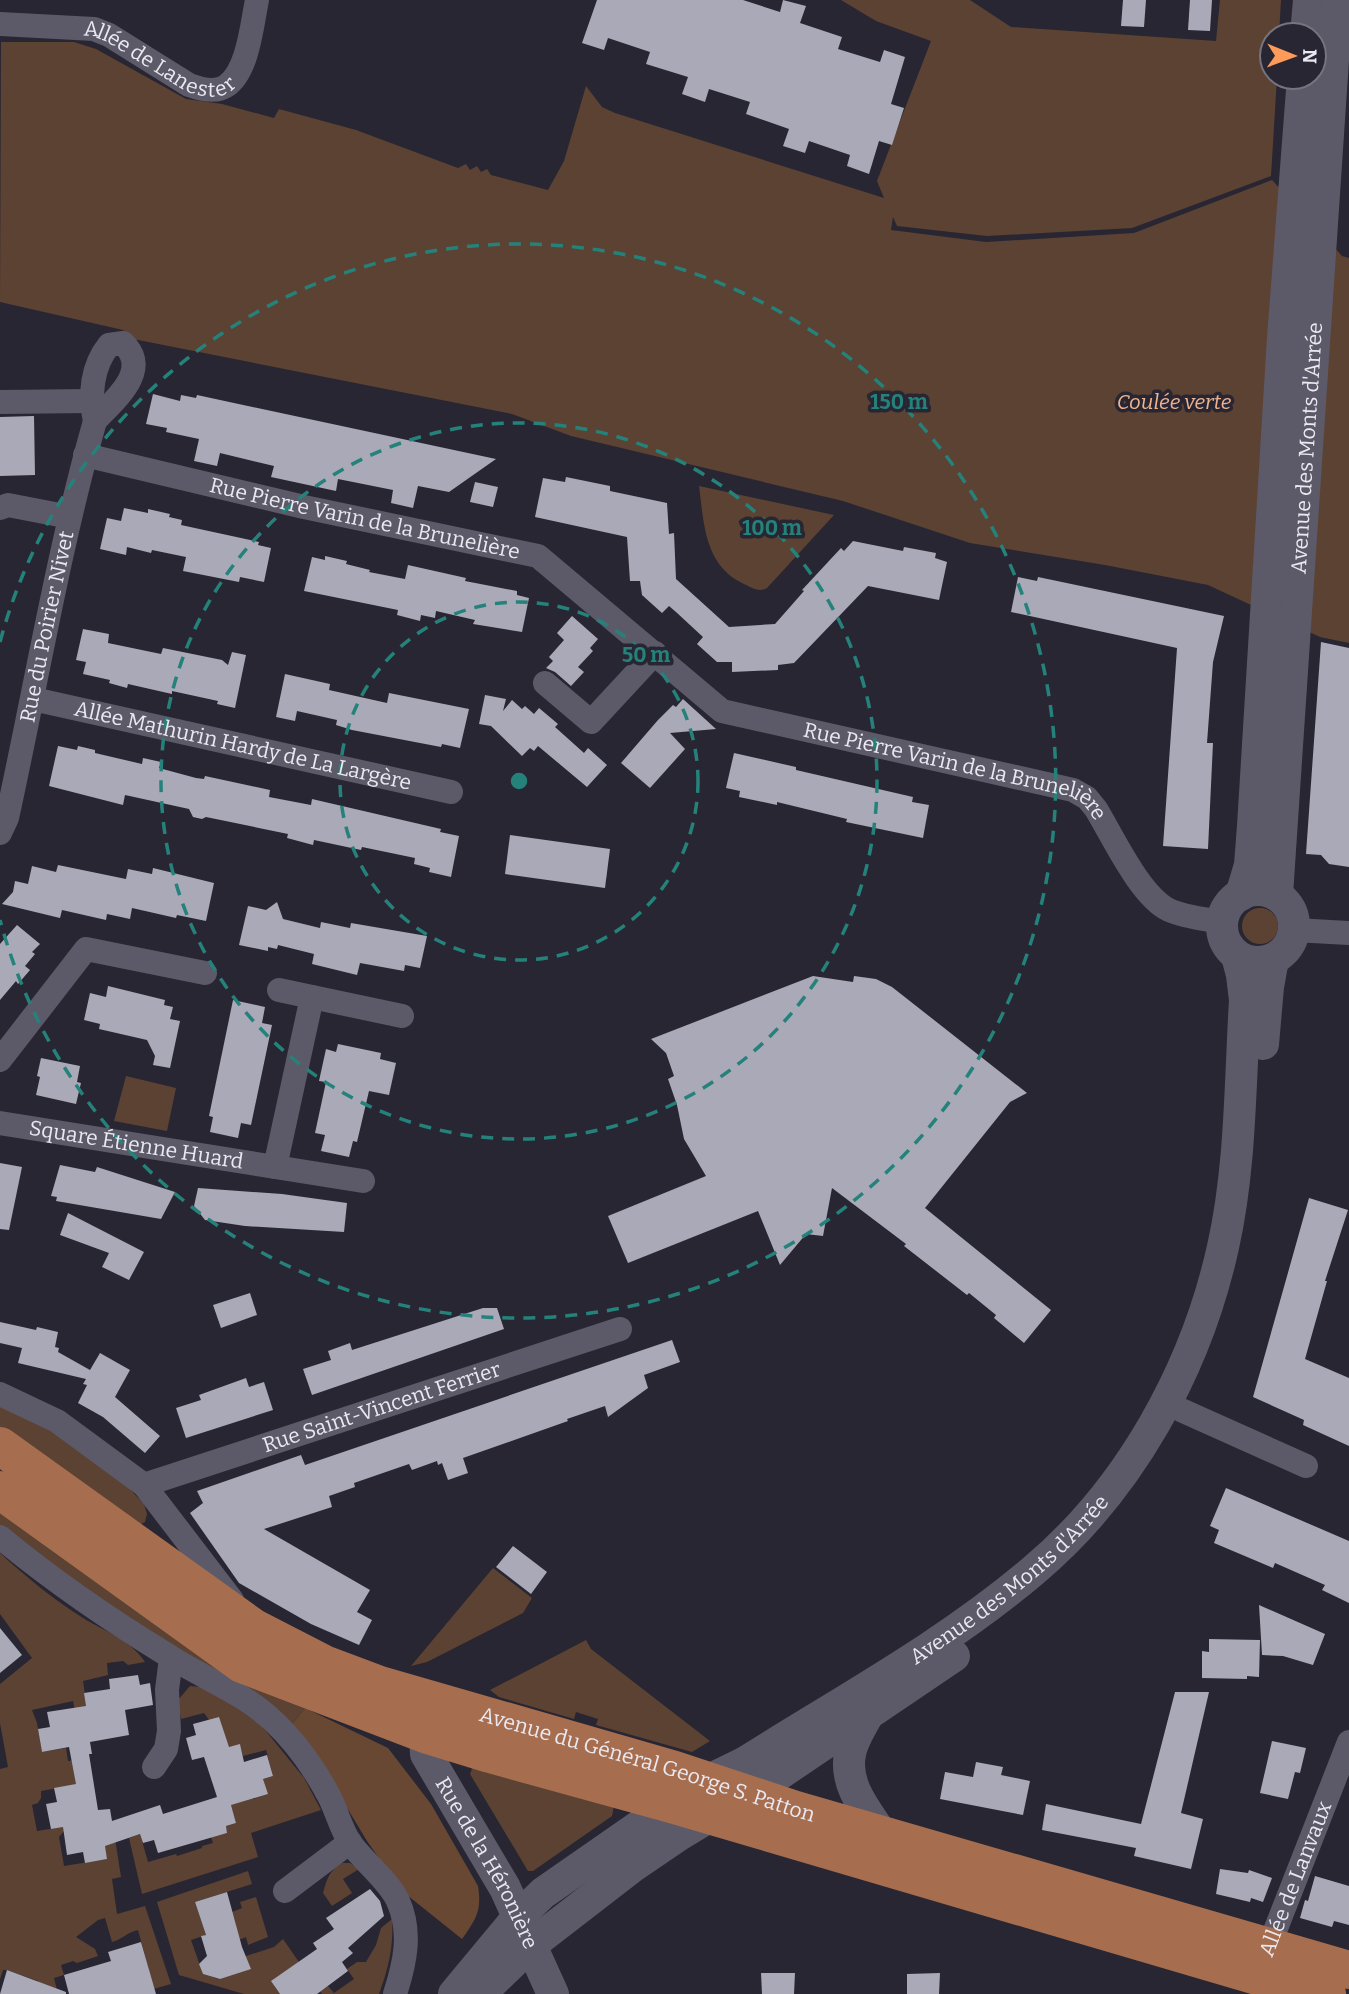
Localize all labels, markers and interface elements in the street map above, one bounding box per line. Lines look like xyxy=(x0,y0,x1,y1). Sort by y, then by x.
street label: Allée de Lanester xyxy=(83,15,242,103)
north arrow xyxy=(1258,21,1328,91)
text: N xyxy=(1298,49,1321,64)
street label: Avenue des Monts d'Arrée xyxy=(1286,321,1328,575)
text: 150 m xyxy=(870,389,928,415)
park label: Coulée verte xyxy=(1117,389,1232,415)
street label: Rue Pierre Varin de la Brunelière xyxy=(207,472,522,565)
text: 100 m xyxy=(742,515,802,541)
street label: Rue du Poirier Nivet xyxy=(14,528,80,725)
text: 50 m xyxy=(622,642,670,668)
street label: Allée Mathurin Hardy de La Largère xyxy=(72,696,414,796)
street label: Rue Pierre Varin de la Brunelière xyxy=(801,717,1112,824)
centre of rings xyxy=(507,769,531,793)
street label: Square Étienne Huard xyxy=(27,1115,245,1175)
street label: Rue Saint-Vincent Ferrier xyxy=(259,1356,504,1458)
street label: Avenue des Monts d'Arrée xyxy=(905,1490,1114,1670)
street label: Avenue du Général George S. Patton xyxy=(477,1701,818,1828)
street label: Rue de la Héronière xyxy=(430,1772,544,1953)
street label: Allée de Lanvaux xyxy=(1253,1797,1338,1960)

